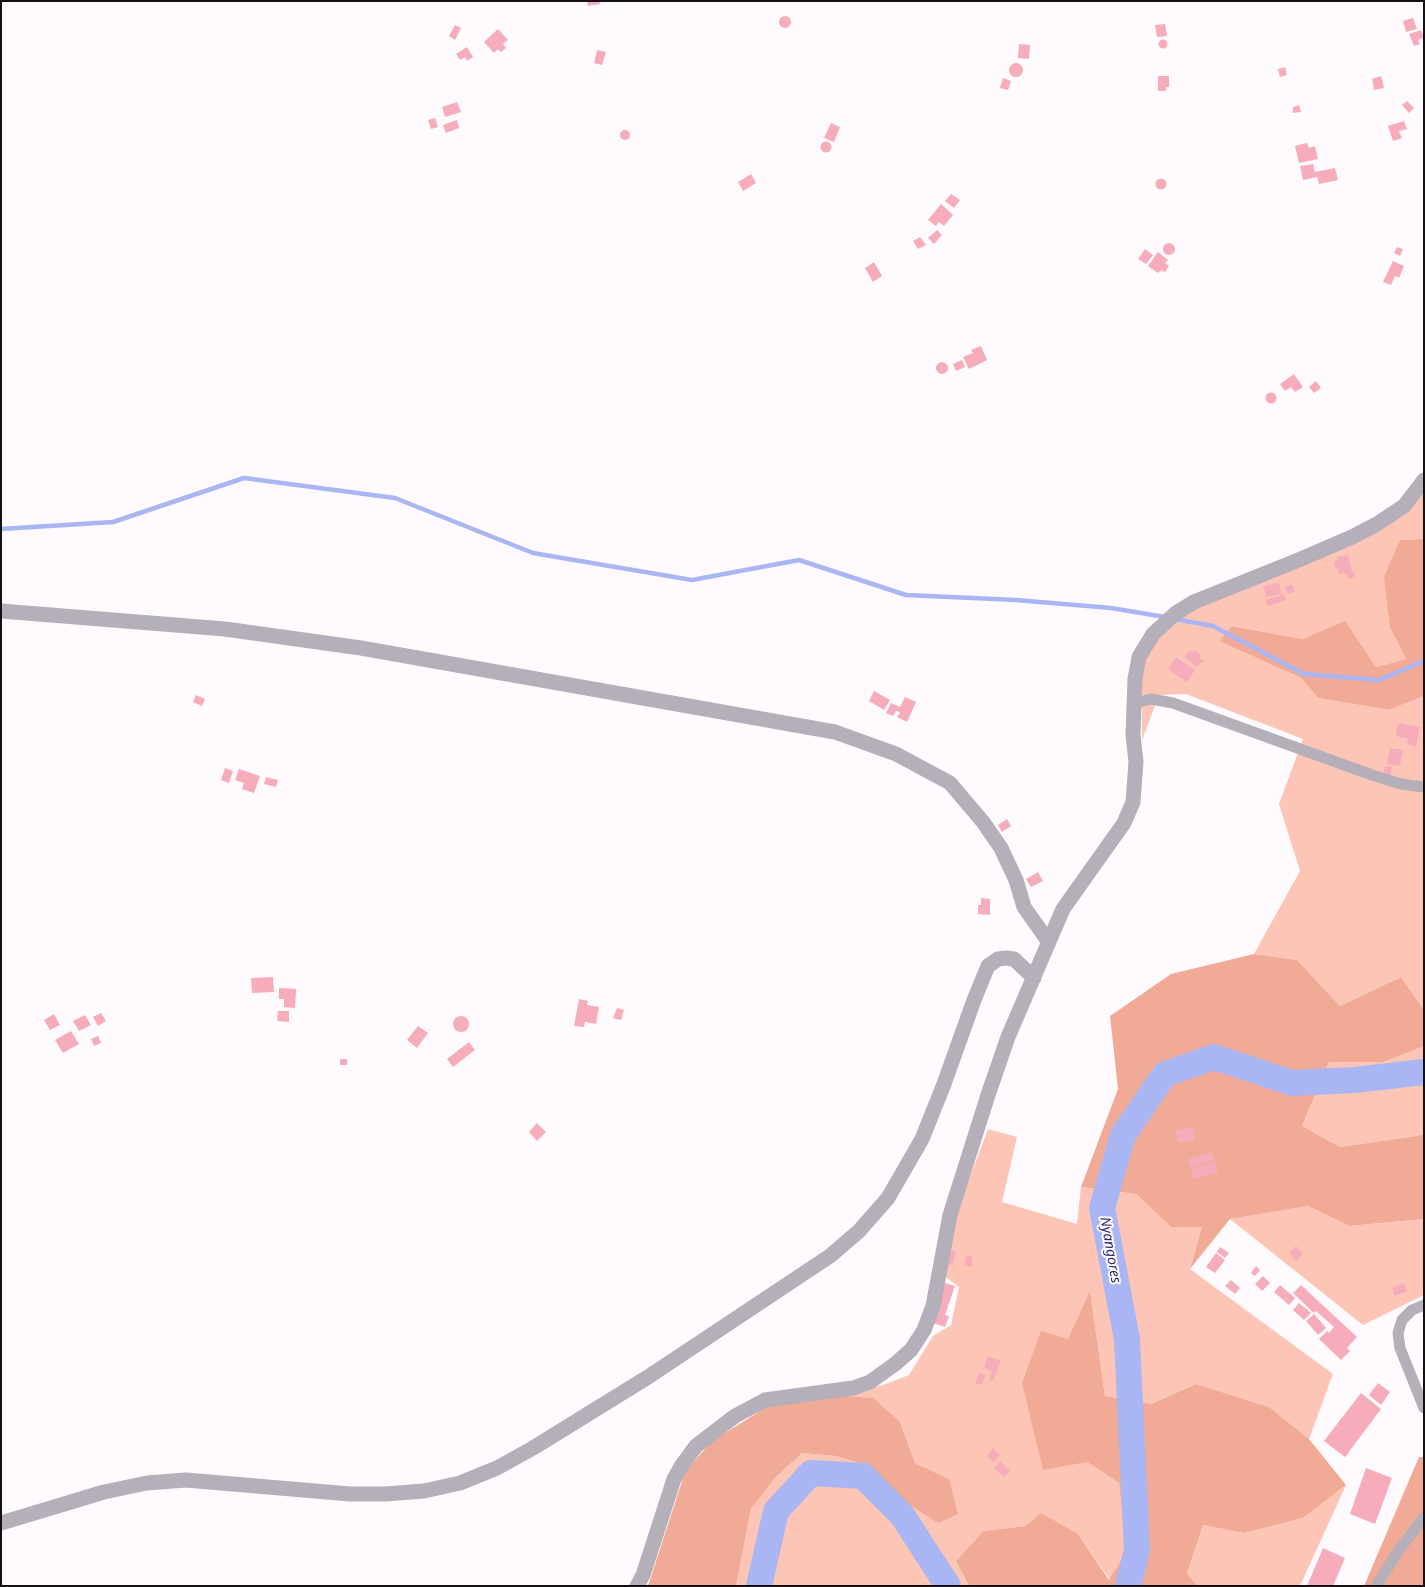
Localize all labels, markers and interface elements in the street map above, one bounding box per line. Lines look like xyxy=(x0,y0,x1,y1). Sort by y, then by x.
water label: Nyangores xyxy=(1096,1216,1124,1284)

